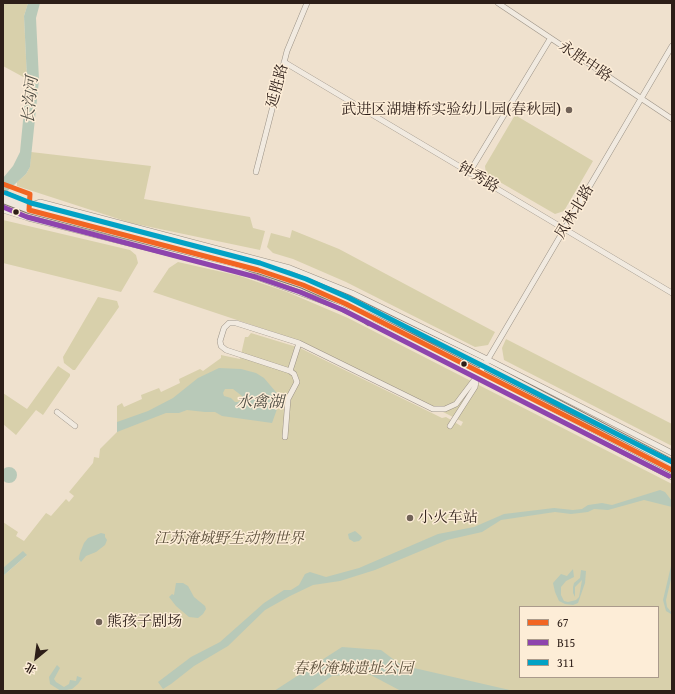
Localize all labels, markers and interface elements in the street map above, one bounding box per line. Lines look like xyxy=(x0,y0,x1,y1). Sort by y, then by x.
street label: 永胜中路 xyxy=(555,38,615,86)
street label: 延胜路 xyxy=(263,62,293,110)
water label: 长沟河 xyxy=(19,75,43,125)
place label: 武进区湖塘桥实验幼儿园(春秋园) xyxy=(341,101,561,119)
marker: 武进区湖塘桥实验幼儿园(春秋园) xyxy=(564,105,574,115)
street label: 钟秀路 xyxy=(454,159,502,197)
street label: 凤林北路 xyxy=(552,182,598,242)
unlabelled marker xyxy=(11,207,21,217)
unlabelled marker xyxy=(459,359,469,369)
water label: 水禽湖 xyxy=(236,393,284,413)
place label: 小火车站 xyxy=(418,509,478,527)
marker: 小火车站 xyxy=(405,513,415,523)
park label: 江苏淹城野生动物世界 xyxy=(154,530,304,548)
legend xyxy=(519,606,659,678)
place label: 熊孩子剧场 xyxy=(107,613,182,631)
text: 67 xyxy=(557,614,569,631)
marker: 熊孩子剧场 xyxy=(94,617,104,627)
text: B15 xyxy=(557,634,575,651)
north arrow xyxy=(16,638,56,678)
text: 311 xyxy=(557,654,574,671)
text: 北 xyxy=(21,659,39,678)
park label: 春秋淹城遗址公园 xyxy=(293,660,413,678)

